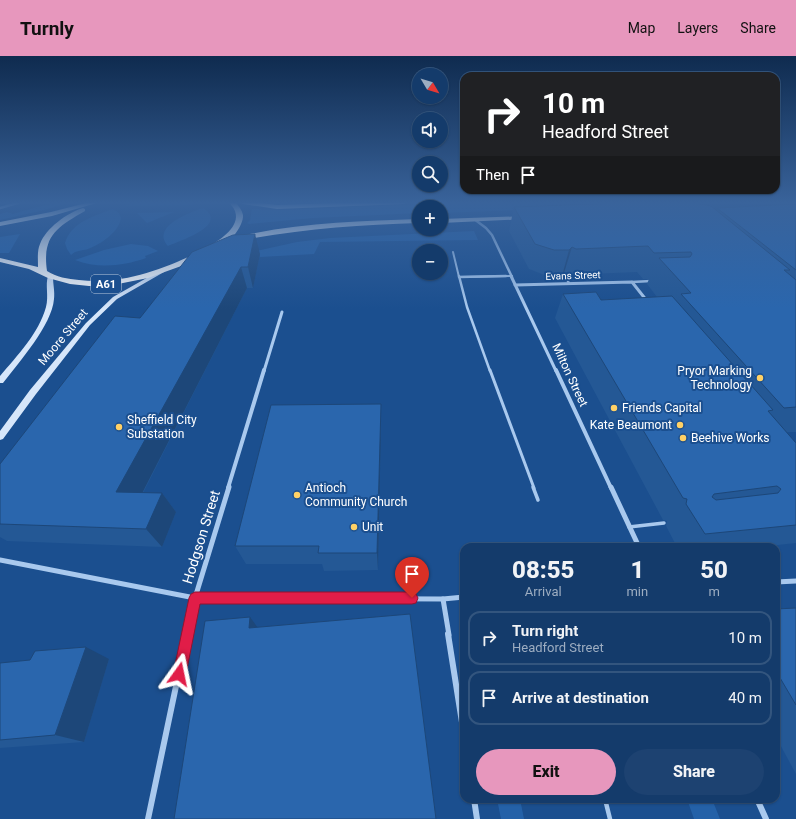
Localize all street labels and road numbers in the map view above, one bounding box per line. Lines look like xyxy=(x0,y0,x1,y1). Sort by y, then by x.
street label: Evans Street xyxy=(545,269,601,282)
road number: A61 xyxy=(91,275,121,293)
street label: Moore Street xyxy=(35,306,91,368)
street label: Milton Street xyxy=(549,341,591,409)
street label: Hodgson Street xyxy=(179,488,223,586)

